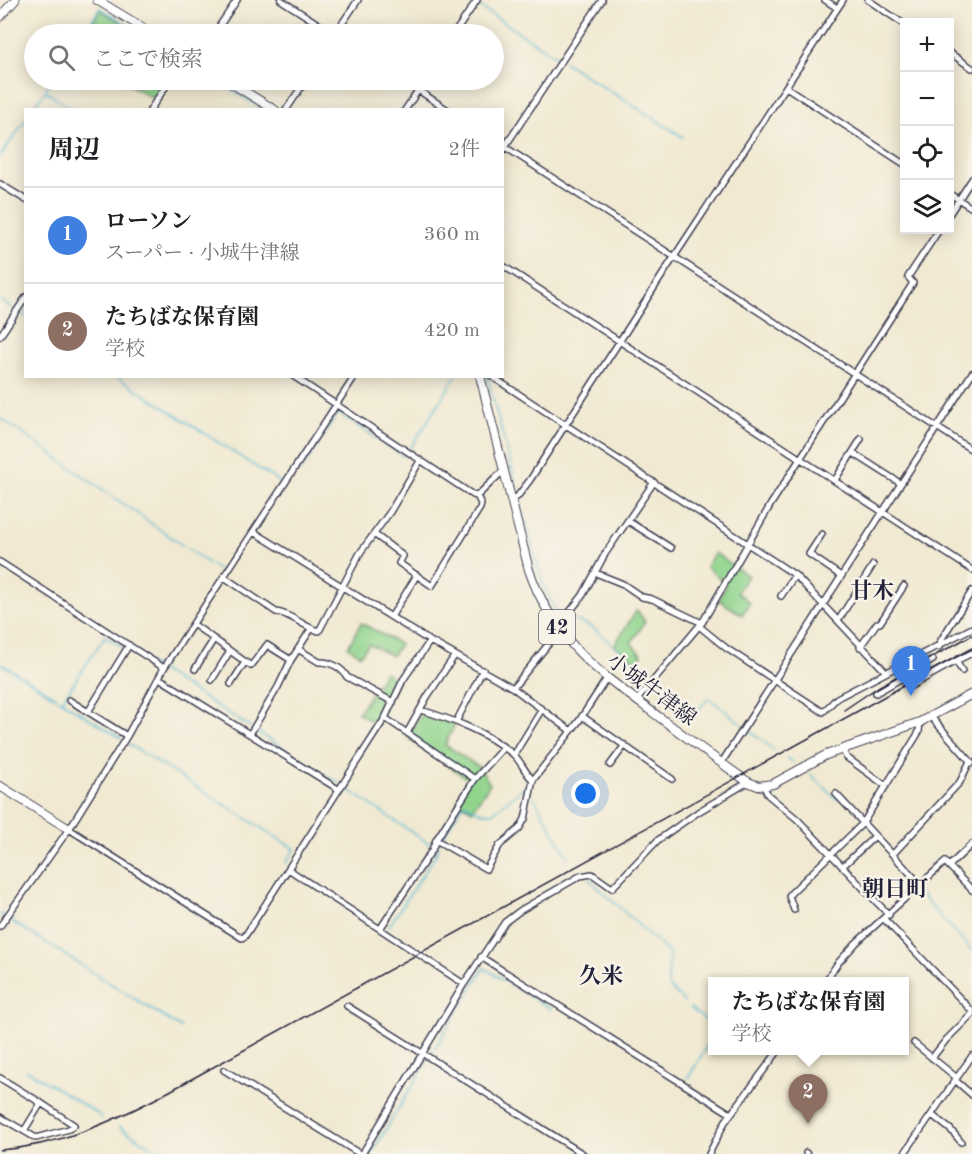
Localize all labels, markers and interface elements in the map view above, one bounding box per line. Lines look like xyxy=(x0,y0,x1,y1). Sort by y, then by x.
map controls xyxy=(900,18,954,234)
button: + xyxy=(900,18,954,72)
search box xyxy=(24,24,504,90)
icon: search xyxy=(45,41,78,74)
text: ここで検索 xyxy=(93,49,203,71)
button: − xyxy=(900,72,954,126)
button: locate xyxy=(900,126,954,180)
text: 周辺 xyxy=(48,138,100,164)
text: 2件 xyxy=(448,140,480,160)
button: layers xyxy=(900,180,954,234)
text: ローソン xyxy=(105,211,192,233)
text: 1 xyxy=(62,225,73,245)
text: 360 m xyxy=(424,225,480,245)
text: スーパー · 小城牛津線 xyxy=(105,244,300,264)
text: たちばな保育園 xyxy=(105,307,259,329)
text: 2 xyxy=(62,321,73,341)
text: 420 m xyxy=(424,321,480,341)
text: 学校 xyxy=(105,340,145,360)
district label: 甘木 xyxy=(850,579,894,603)
road number: 42 xyxy=(539,610,575,644)
pin: 1 xyxy=(892,646,930,696)
street label: 小城牛津線 xyxy=(603,649,701,730)
your location xyxy=(571,779,600,808)
district label: 朝日町 xyxy=(862,877,928,901)
district label: 久米 xyxy=(579,964,623,988)
popup xyxy=(708,977,909,1055)
text: たちばな保育園 xyxy=(731,992,886,1014)
text: 学校 xyxy=(731,1025,771,1045)
pin: 2 xyxy=(788,1074,828,1124)

